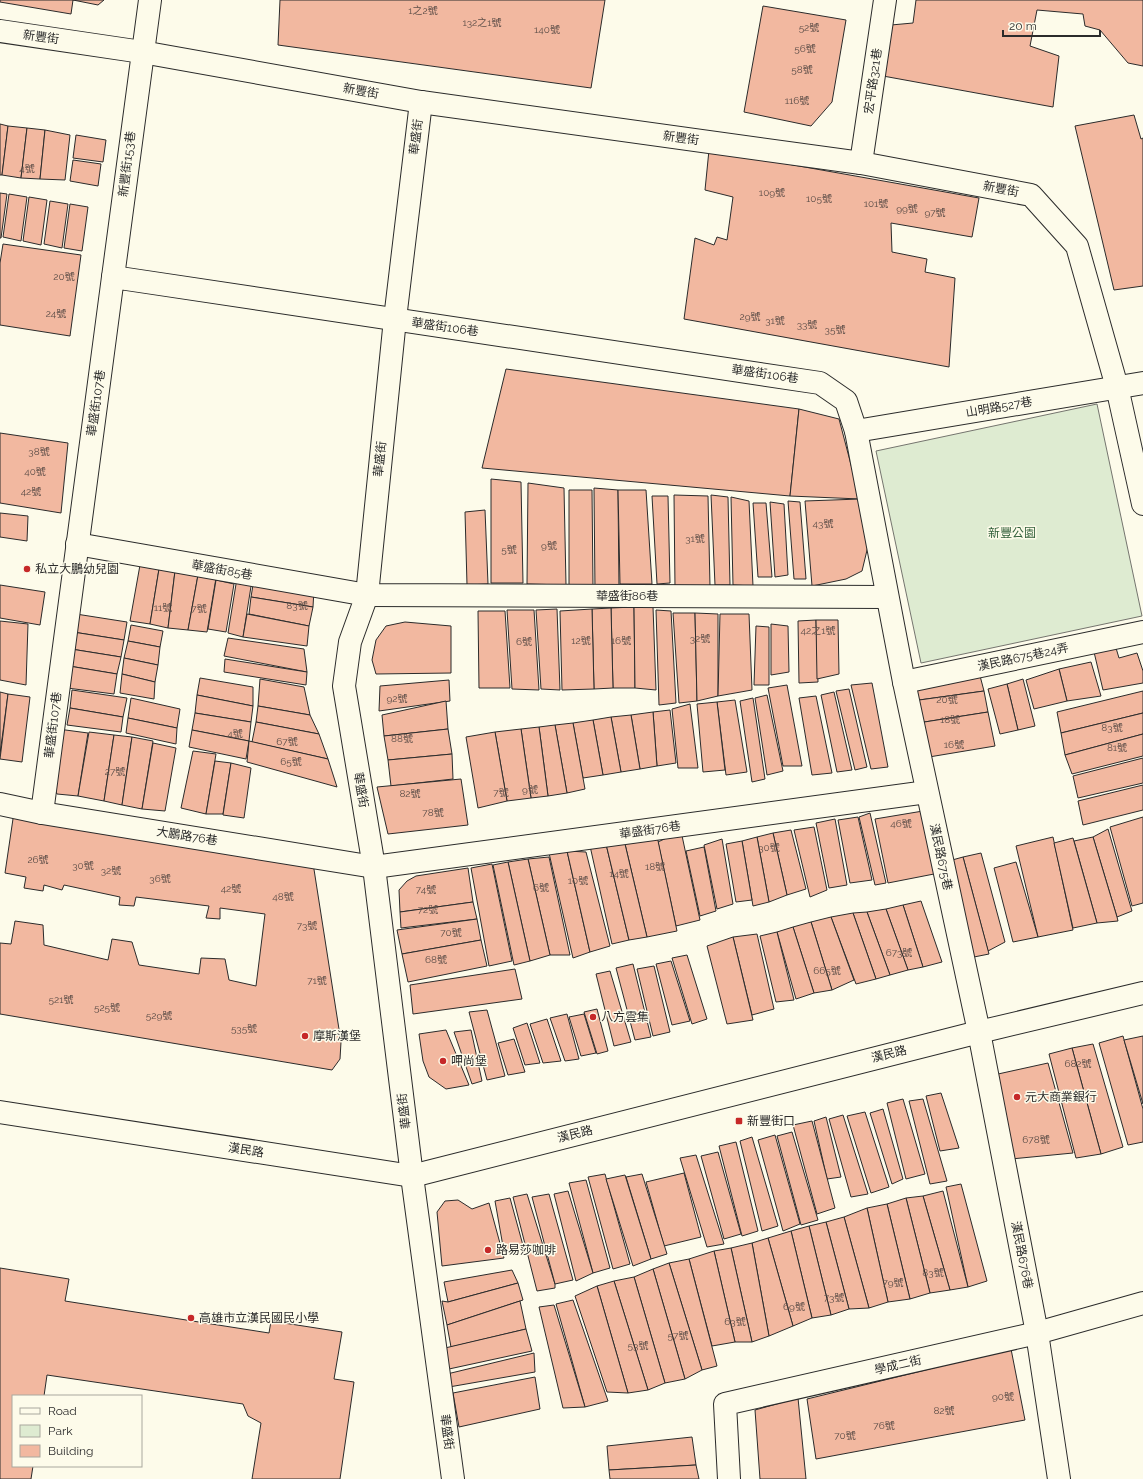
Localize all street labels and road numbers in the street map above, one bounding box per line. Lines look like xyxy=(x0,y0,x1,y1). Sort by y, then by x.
street label: 新豐街 xyxy=(22,28,60,46)
street label: 宏平路321巷 xyxy=(861,47,885,115)
street label: 新豐街 xyxy=(342,81,380,101)
street label: 華盛街 xyxy=(407,118,425,156)
street label: 新豐街 xyxy=(662,129,700,147)
street label: 新豐街153巷 xyxy=(116,130,138,198)
street label: 新豐街 xyxy=(982,179,1020,199)
street label: 華盛街106巷 xyxy=(410,315,480,339)
street label: 華盛街106巷 xyxy=(730,362,800,386)
street label: 華盛街107巷 xyxy=(84,369,108,437)
street label: 山明路527巷 xyxy=(965,394,1033,420)
street label: 華盛街 xyxy=(371,440,389,478)
street label: 華盛街85巷 xyxy=(190,558,254,582)
street label: 華盛街86巷 xyxy=(596,589,658,603)
street label: 漢民路675巷24弄 xyxy=(976,641,1070,673)
street label: 華盛街107巷 xyxy=(42,691,64,759)
street label: 華盛街 xyxy=(351,771,371,809)
street label: 華盛街76巷 xyxy=(618,819,682,841)
street label: 漢民路675巷 xyxy=(927,822,955,892)
street label: 大鵬路76巷 xyxy=(155,824,219,848)
street label: 漢民路 xyxy=(870,1043,908,1065)
street label: 華盛街 xyxy=(395,1092,413,1130)
street label: 漢民路 xyxy=(556,1123,594,1145)
street label: 漢民路 xyxy=(227,1140,265,1160)
street label: 漢民路676巷 xyxy=(1009,1220,1035,1290)
street label: 學成二街 xyxy=(873,1353,923,1377)
street label: 華盛街 xyxy=(438,1413,456,1451)

